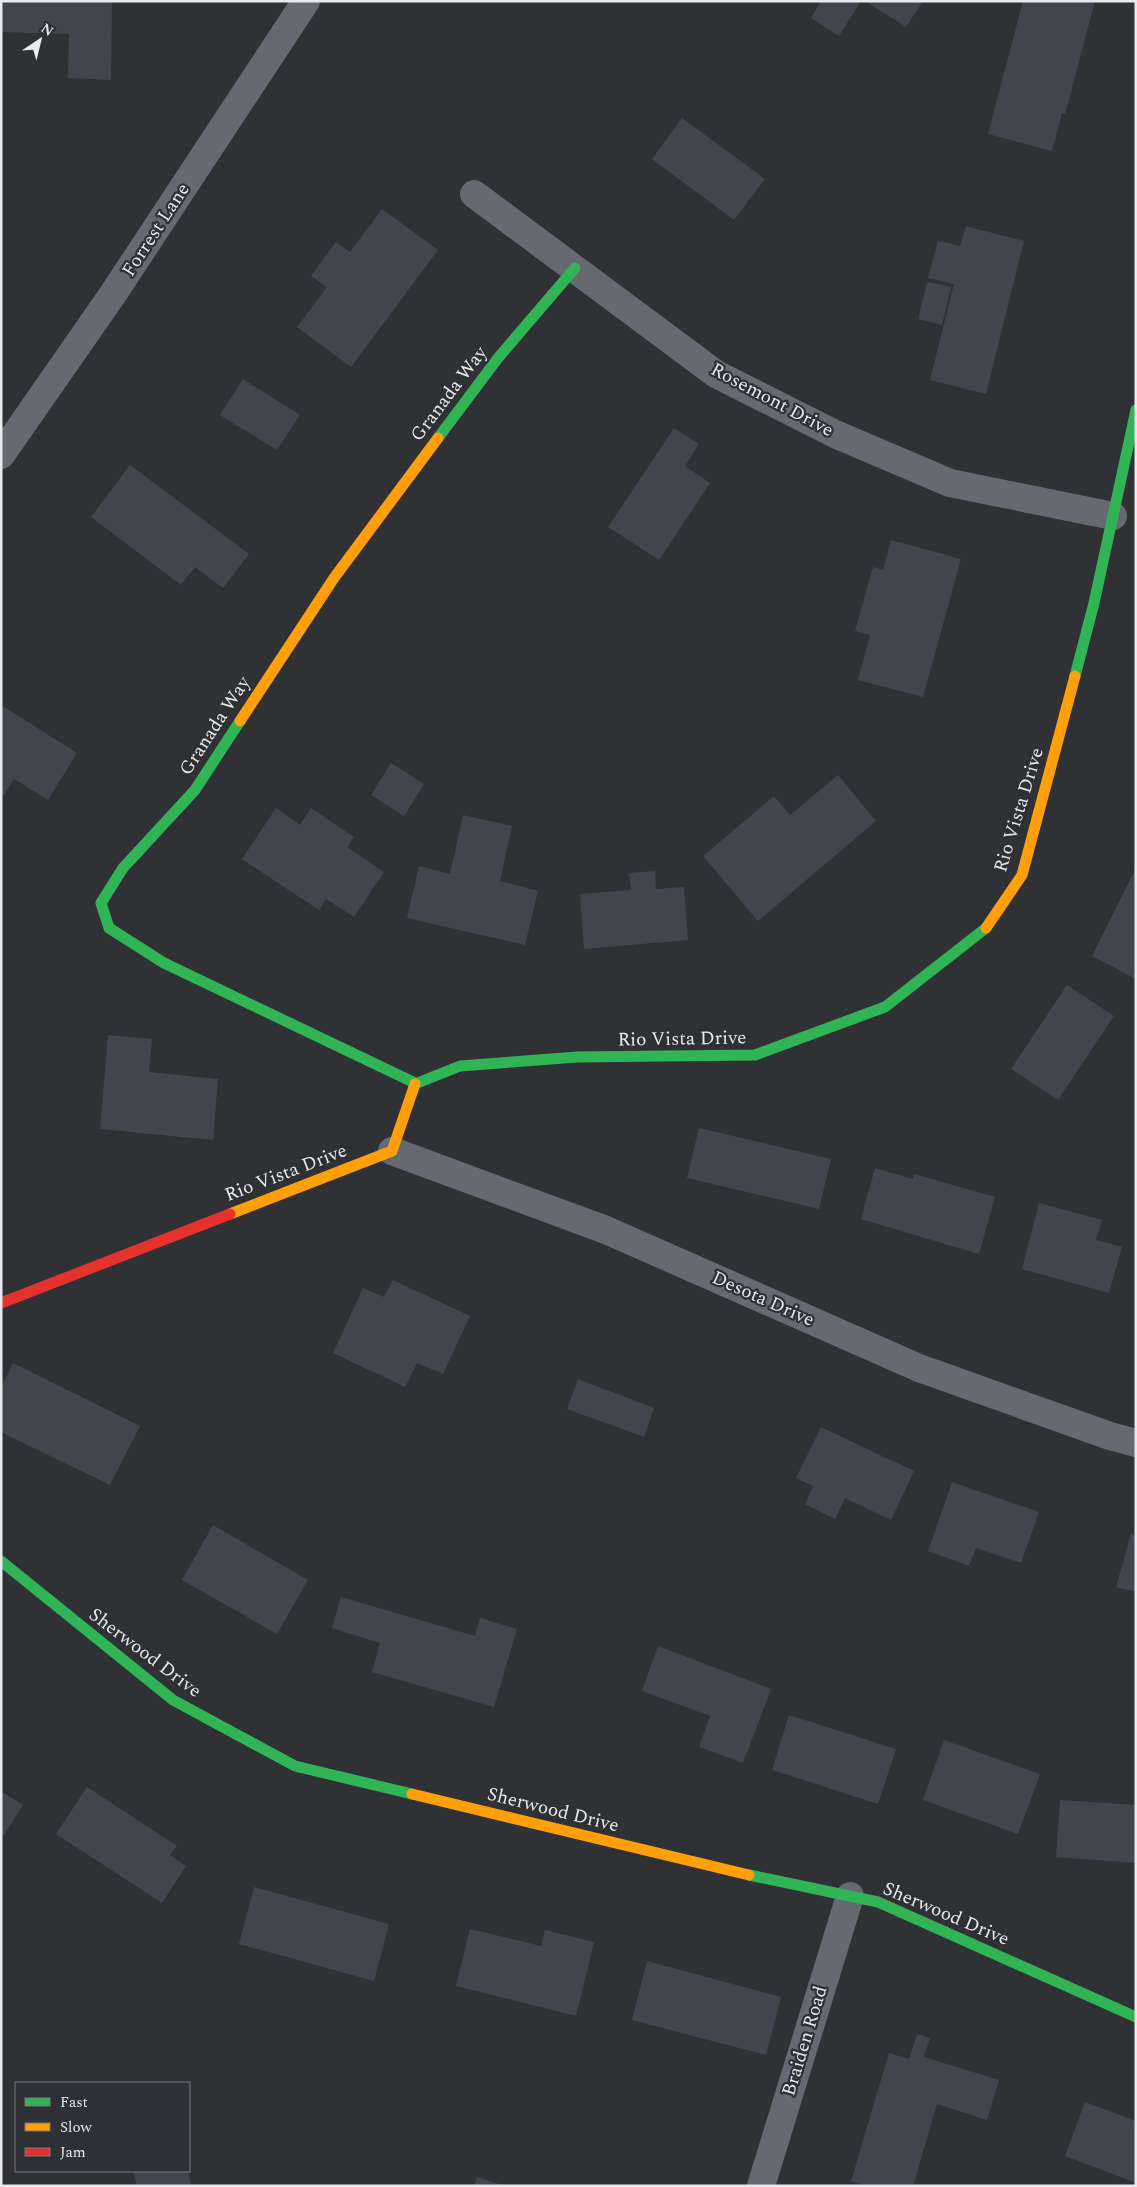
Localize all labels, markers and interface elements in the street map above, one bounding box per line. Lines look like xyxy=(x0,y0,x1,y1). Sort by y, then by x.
north arrow xyxy=(15,15,65,65)
text: N xyxy=(36,18,58,42)
street label: Forrest Lane xyxy=(115,177,197,283)
street label: Granada Way xyxy=(403,339,495,448)
street label: Rosemont Drive xyxy=(705,355,839,445)
street label: Granada Way xyxy=(172,670,258,781)
street label: Rio Vista Drive xyxy=(986,744,1052,876)
street label: Rio Vista Drive xyxy=(617,1023,747,1055)
street label: Rio Vista Drive xyxy=(221,1136,351,1210)
street label: Desota Drive xyxy=(707,1263,819,1335)
street label: Sherwood Drive xyxy=(82,1601,208,1705)
street label: Sherwood Drive xyxy=(484,1780,622,1840)
street label: Sherwood Drive xyxy=(878,1874,1014,1954)
street label: Braiden Road xyxy=(774,1982,836,2100)
legend xyxy=(15,2082,190,2172)
text: Fast xyxy=(60,2091,88,2114)
text: Slow xyxy=(60,2116,92,2139)
text: Jam xyxy=(60,2141,86,2164)

